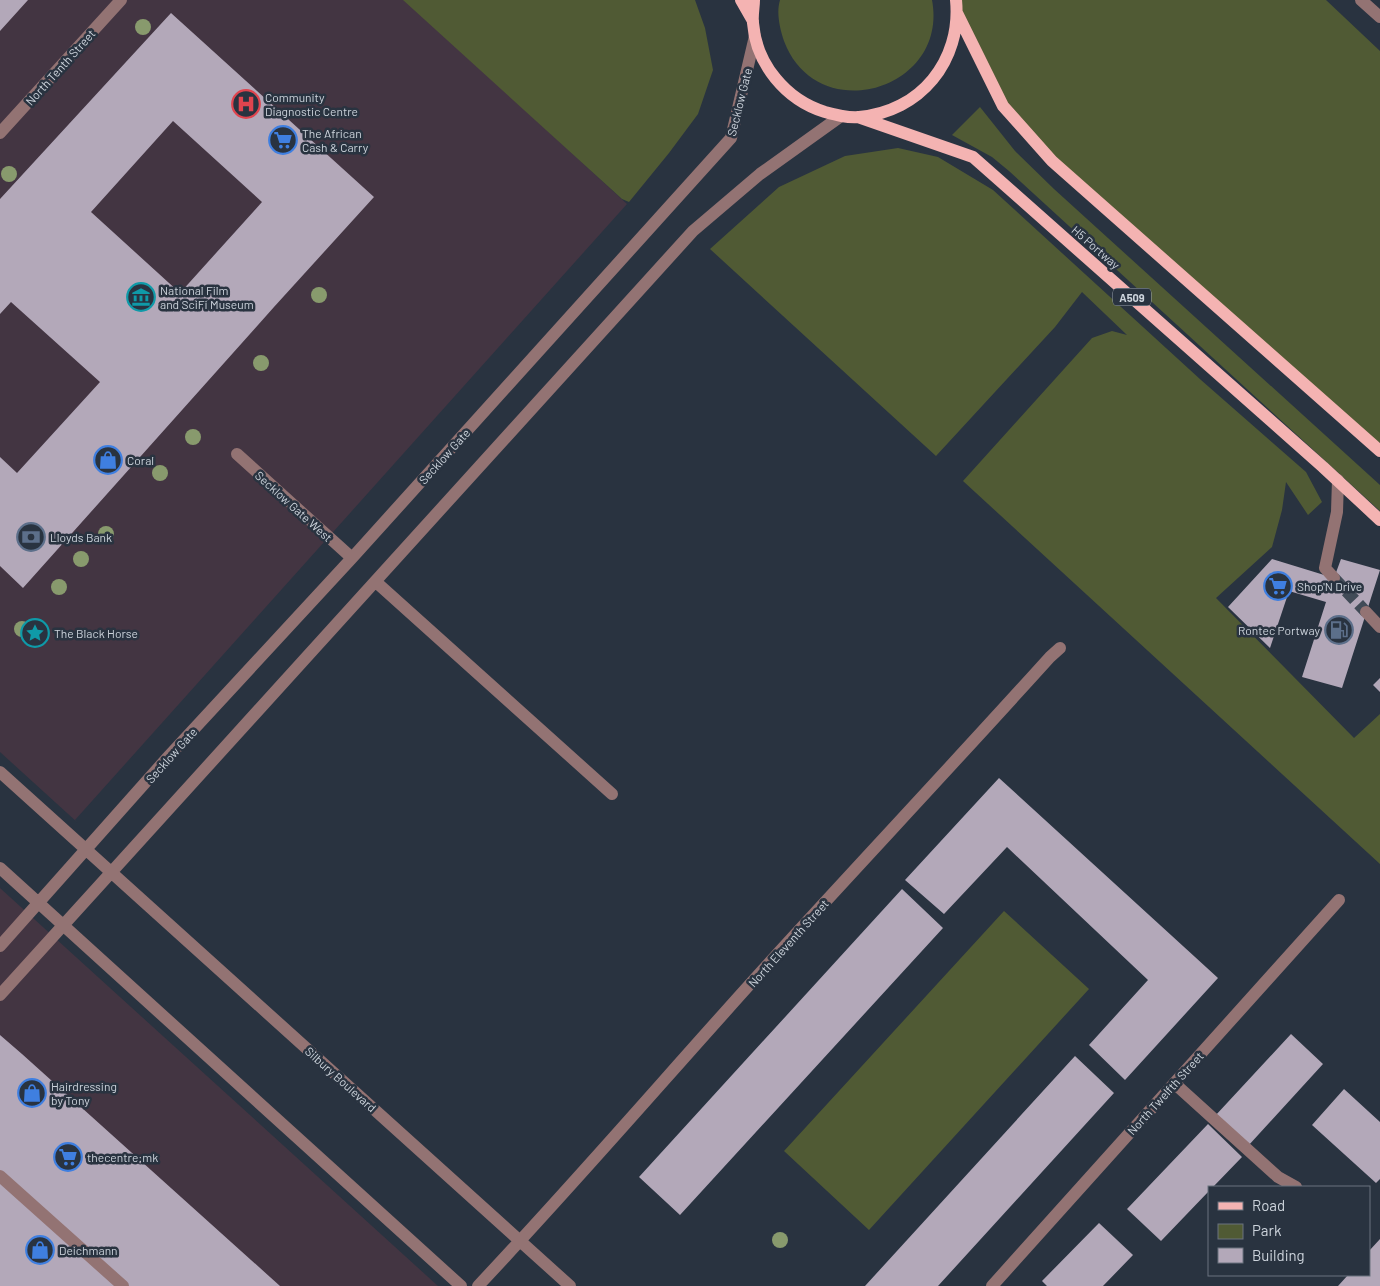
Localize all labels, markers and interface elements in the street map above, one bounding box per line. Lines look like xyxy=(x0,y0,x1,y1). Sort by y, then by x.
street label: North Tenth Street xyxy=(22,26,98,108)
street label: Secklow Gate xyxy=(724,66,754,138)
hospital icon: Community Diagnostic Centre xyxy=(231,89,261,119)
place label: Community Diagnostic Centre xyxy=(265,90,358,118)
supermarket icon: The African Cash & Carry xyxy=(268,125,298,155)
place label: The African Cash & Carry xyxy=(302,126,369,154)
street label: H5 Portway xyxy=(1069,222,1123,272)
museum icon: National Film and SciFi Museum xyxy=(126,282,156,312)
place label: National Film and SciFi Museum xyxy=(160,283,254,311)
road number: A509 xyxy=(1113,288,1151,306)
street label: Secklow Gate xyxy=(415,425,473,487)
shop icon: Coral xyxy=(93,445,123,475)
place label: Coral xyxy=(127,453,154,467)
street label: Secklow Gate West xyxy=(253,468,335,544)
bank icon: Lloyds Bank xyxy=(16,522,46,552)
place label: Lloyds Bank xyxy=(50,530,112,544)
supermarket icon: Shop'N Drive xyxy=(1263,571,1293,601)
place label: Shop'N Drive xyxy=(1297,579,1362,593)
fuel station icon: Rontec Portway xyxy=(1324,615,1354,645)
place icon: The Black Horse xyxy=(20,618,50,648)
place label: Rontec Portway xyxy=(1238,623,1320,637)
place label: The Black Horse xyxy=(54,626,138,640)
street label: Secklow Gate xyxy=(142,724,200,786)
street label: North Eleventh Street xyxy=(745,896,831,990)
street label: Silbury Boulevard xyxy=(303,1044,379,1114)
street label: North Twelfth Street xyxy=(1124,1049,1206,1137)
shop icon: Hairdressing by Tony xyxy=(17,1078,47,1108)
place label: Hairdressing by Tony xyxy=(51,1079,117,1107)
supermarket icon: thecentre:mk xyxy=(53,1142,83,1172)
place label: thecentre:mk xyxy=(87,1150,158,1164)
legend xyxy=(1208,1186,1370,1276)
text: Road xyxy=(1252,1196,1285,1214)
text: Park xyxy=(1252,1221,1282,1239)
shop icon: Deichmann xyxy=(25,1235,55,1265)
place label: Deichmann xyxy=(59,1243,118,1257)
text: Building xyxy=(1252,1246,1305,1264)

